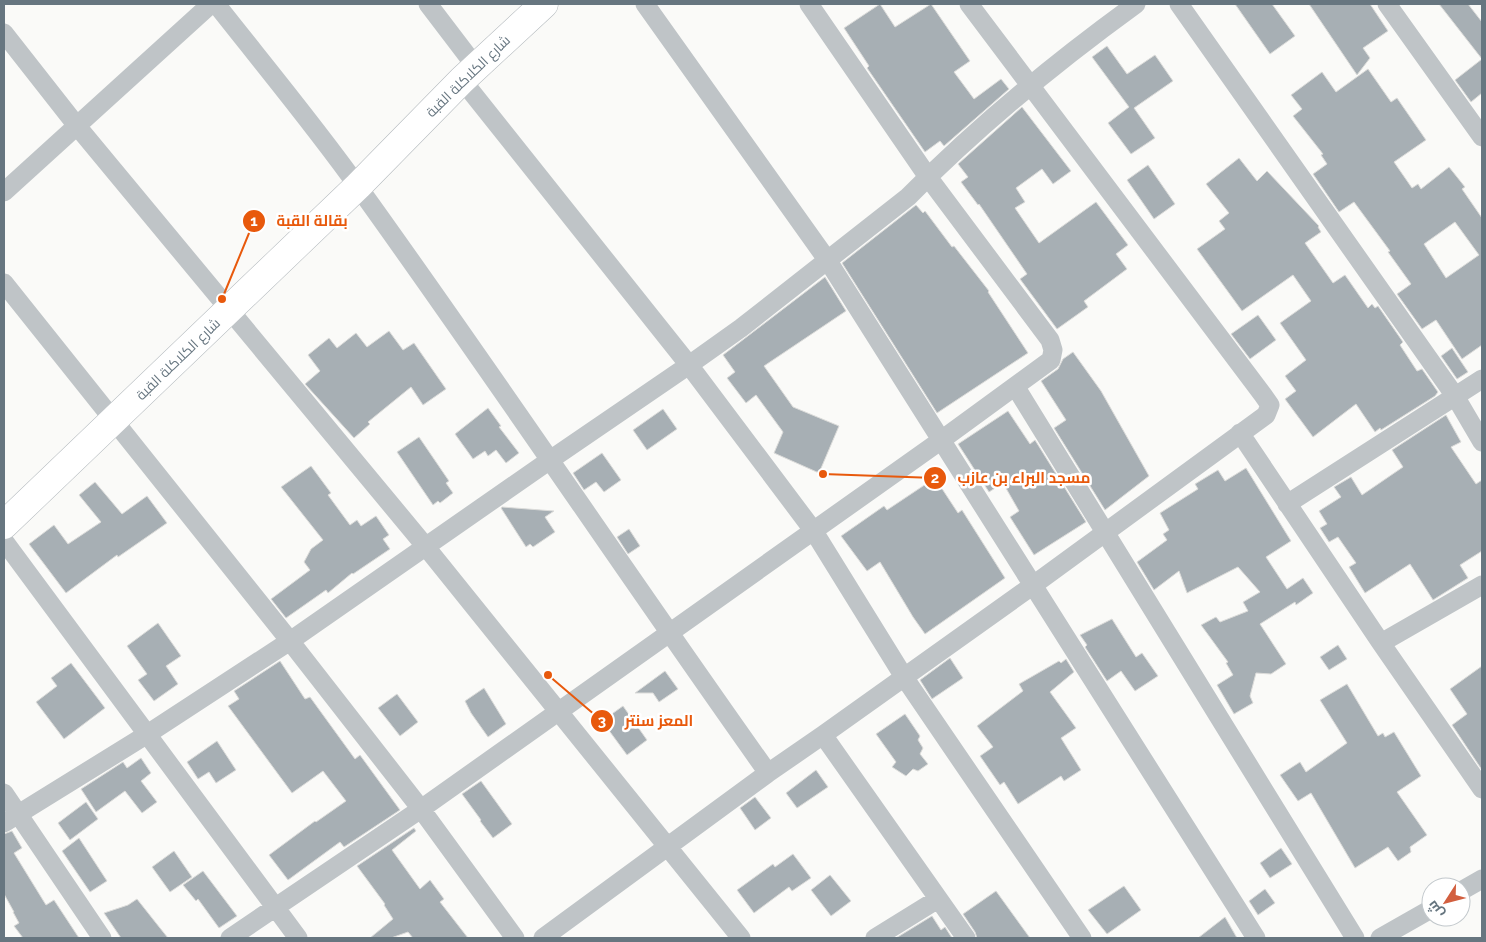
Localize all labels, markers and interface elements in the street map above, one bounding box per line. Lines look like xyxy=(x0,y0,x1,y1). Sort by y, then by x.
street label: شارع الكلاكلة القبة xyxy=(423,32,514,121)
callout: بقالة القبة xyxy=(242,206,358,236)
text: 1 xyxy=(250,212,258,230)
text: بقالة القبة xyxy=(276,212,348,230)
street label: شارع الكلاكلة القبة xyxy=(133,315,224,404)
callout: مسجد البراء بن عازب xyxy=(922,463,1100,493)
text: 2 xyxy=(931,469,939,487)
text: مسجد البراء بن عازب xyxy=(958,469,1090,487)
callout: المعز سنتر xyxy=(590,706,703,736)
text: 3 xyxy=(598,712,606,730)
text: المعز سنتر xyxy=(624,712,693,730)
north arrow xyxy=(1421,877,1471,927)
text: ش xyxy=(1424,897,1448,922)

